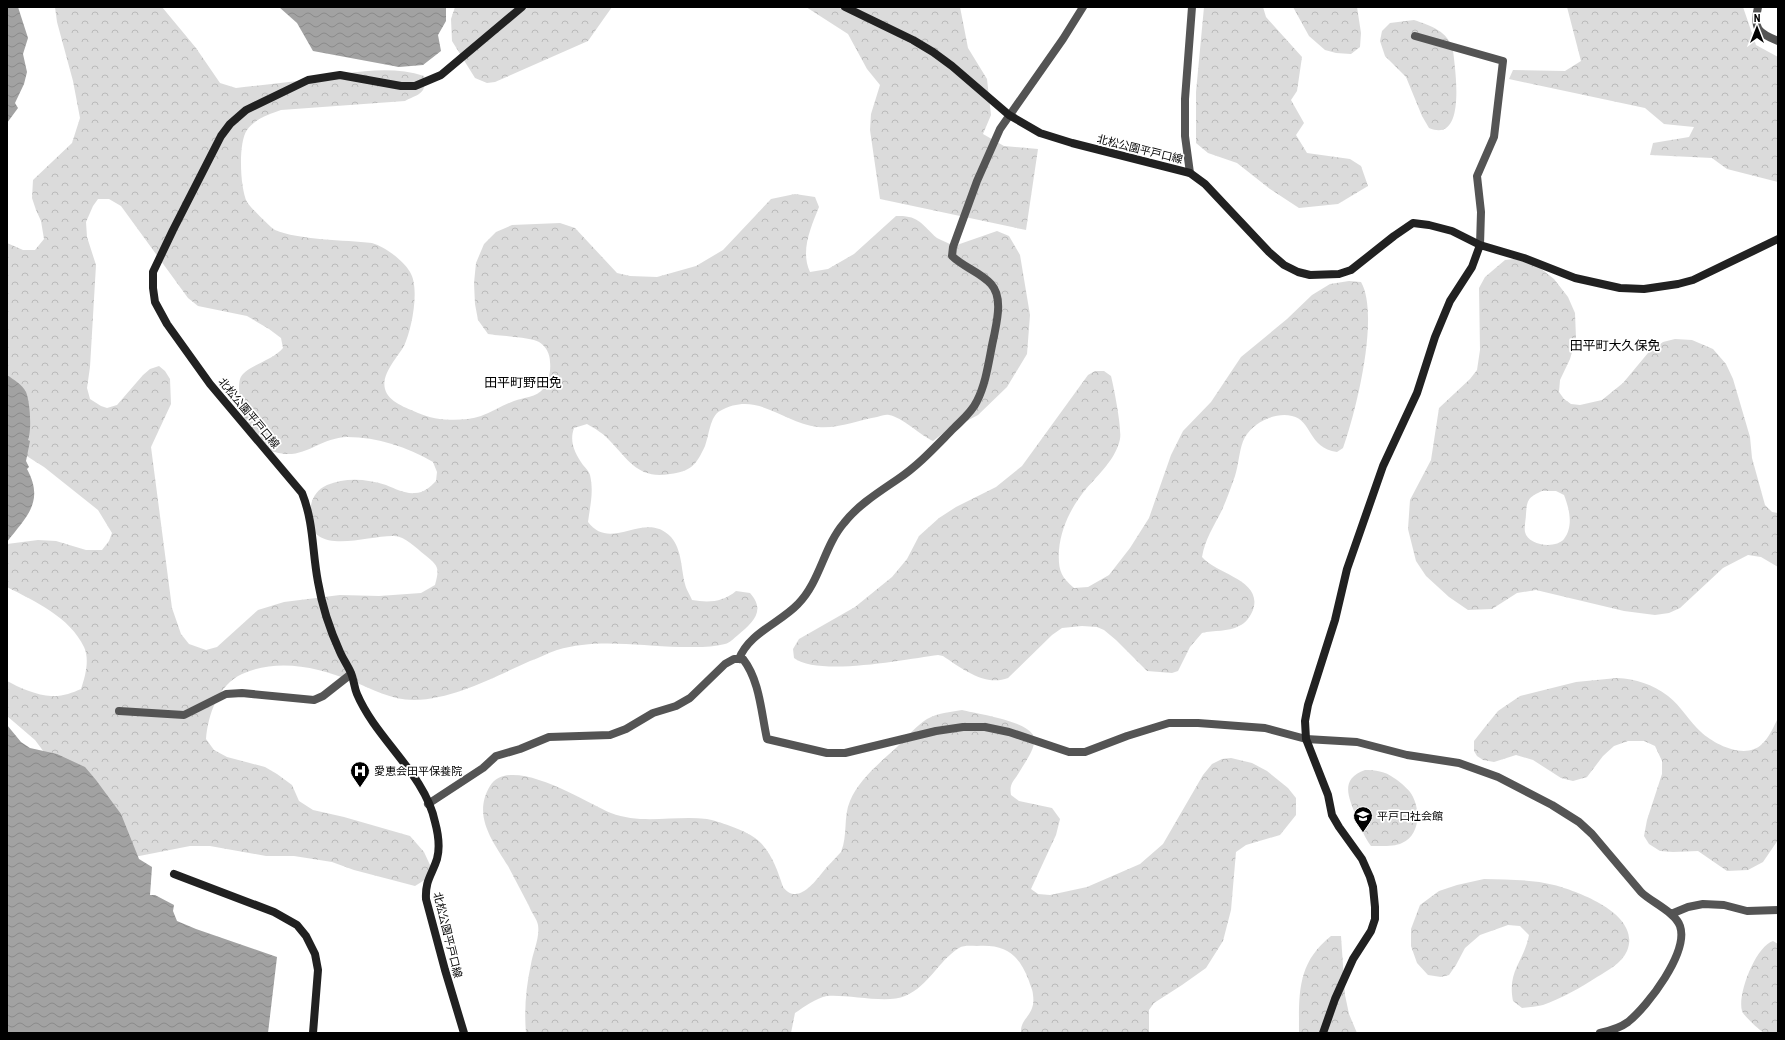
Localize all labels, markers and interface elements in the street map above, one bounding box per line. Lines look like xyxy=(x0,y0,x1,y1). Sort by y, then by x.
north arrow xyxy=(1737,8,1777,48)
text: N xyxy=(1754,12,1761,25)
street label: 北松公園平戸口線 xyxy=(1096,133,1184,166)
district label: 田平町大久保免 xyxy=(1569,338,1661,353)
street label: 北松公園平戸口線 xyxy=(215,375,282,451)
district label: 田平町野田免 xyxy=(484,375,562,390)
hospital icon: 愛恵会田平保養院 xyxy=(349,760,371,788)
place label: 愛恵会田平保養院 xyxy=(374,765,462,778)
school or university icon: 平戸口社会館 xyxy=(1352,805,1374,833)
place label: 平戸口社会館 xyxy=(1377,810,1443,823)
street label: 北松公園平戸口線 xyxy=(431,891,464,979)

